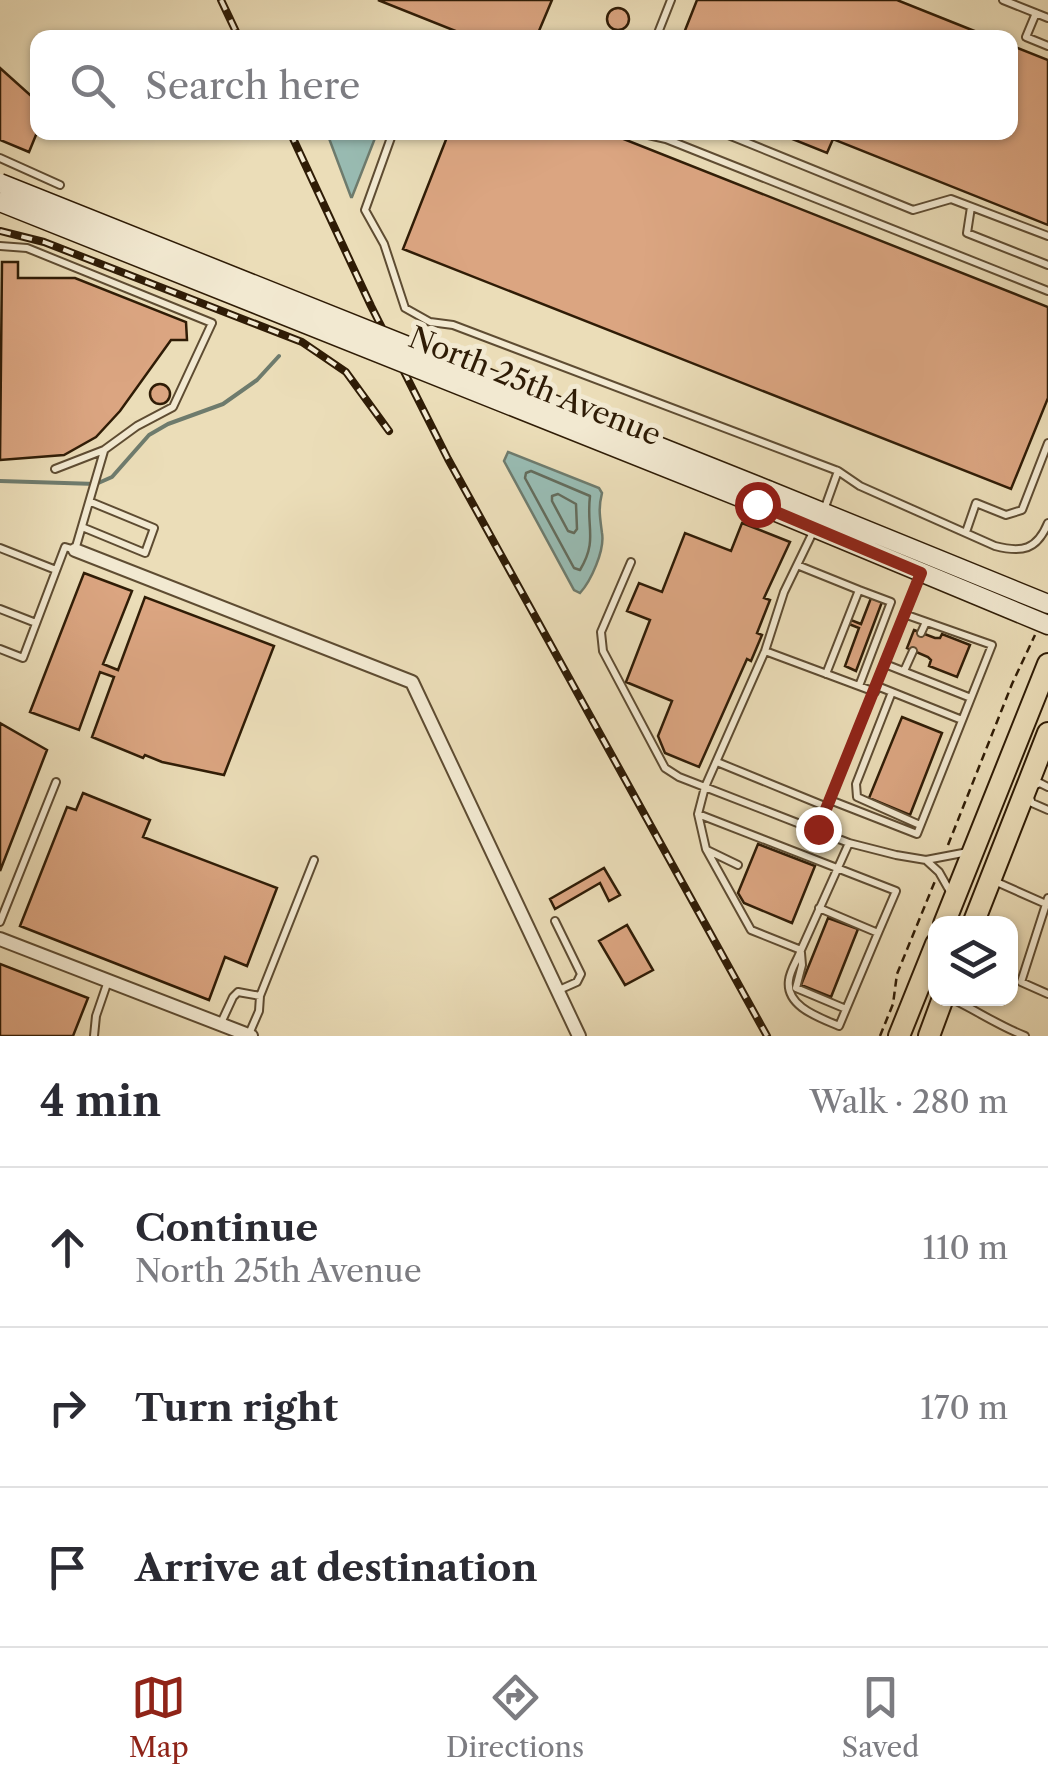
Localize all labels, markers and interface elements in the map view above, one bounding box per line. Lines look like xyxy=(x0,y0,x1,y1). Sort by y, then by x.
search box xyxy=(30,30,1018,140)
icon: search xyxy=(65,58,120,113)
text: Search here xyxy=(145,62,360,109)
street label: North 25th Avenue xyxy=(403,319,667,453)
route start xyxy=(735,482,781,528)
route end xyxy=(796,807,842,853)
map controls xyxy=(928,916,1018,1006)
button: layers xyxy=(928,916,1018,1006)
text: 4 min xyxy=(40,1075,161,1127)
text: Walk · 280 m xyxy=(810,1082,1008,1121)
text: Continue xyxy=(135,1204,318,1251)
icon: ahead xyxy=(40,1220,95,1275)
text: 110 m xyxy=(922,1228,1008,1267)
text: North 25th Avenue xyxy=(135,1251,422,1290)
icon: right xyxy=(40,1380,95,1435)
text: Turn right xyxy=(135,1384,338,1431)
text: 170 m xyxy=(920,1388,1008,1427)
icon: arrive xyxy=(40,1540,95,1595)
text: Arrive at destination xyxy=(135,1544,538,1591)
tab: Map xyxy=(129,1670,189,1764)
tab: Directions xyxy=(446,1670,584,1764)
tab: Saved xyxy=(842,1670,919,1764)

